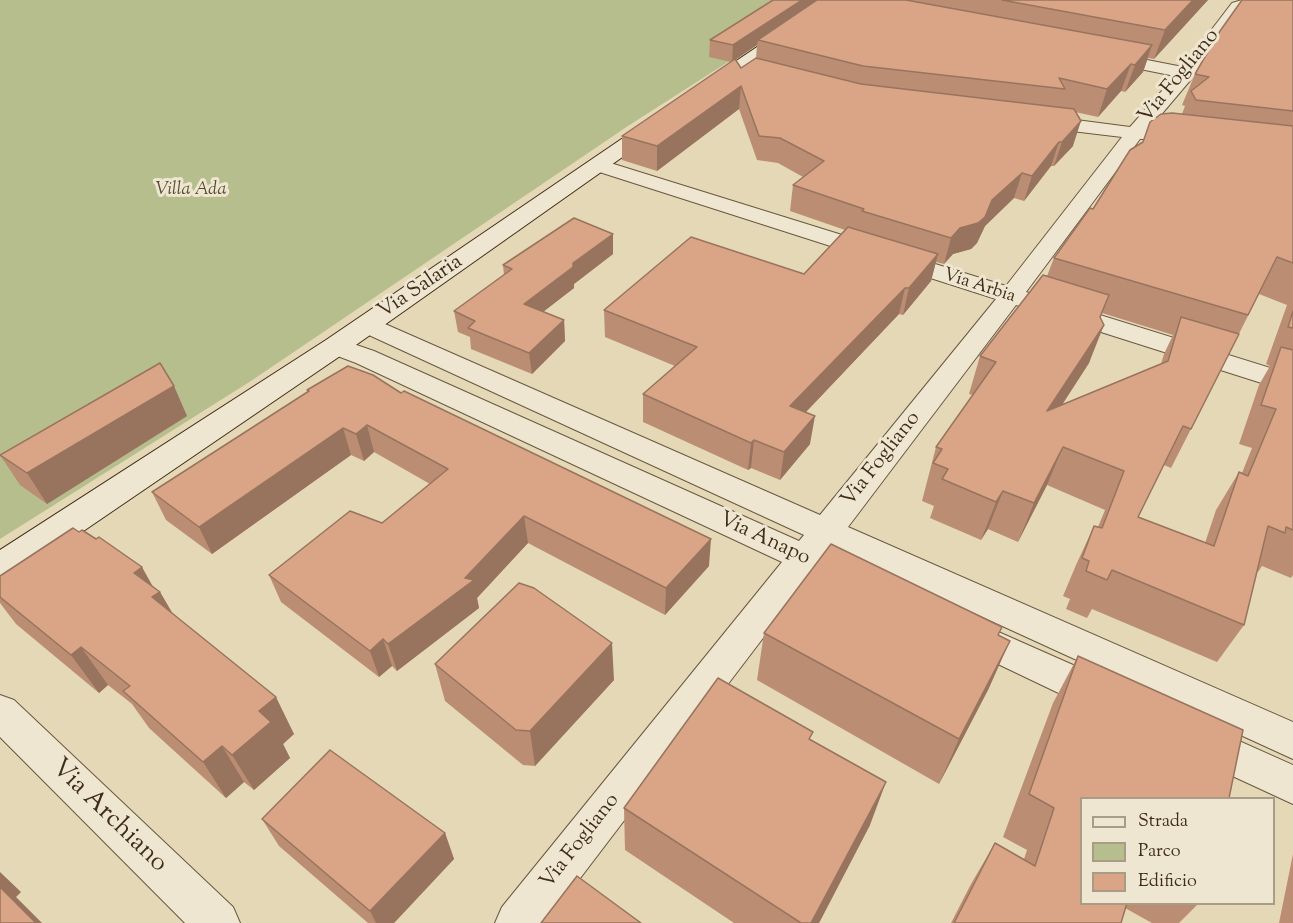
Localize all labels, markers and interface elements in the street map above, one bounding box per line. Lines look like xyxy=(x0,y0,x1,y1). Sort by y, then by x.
street label: Via Fogliano xyxy=(1134,25,1226,129)
park label: Villa Ada xyxy=(155,180,227,202)
street label: Via Salaria xyxy=(374,250,468,326)
street label: Via Arbia xyxy=(940,265,1018,309)
street label: Via Fogliano xyxy=(837,407,927,513)
street label: Via Anapo xyxy=(714,508,814,572)
street label: Via Archiano xyxy=(43,754,173,880)
street label: Via Fogliano xyxy=(536,789,626,895)
legend xyxy=(1080,797,1275,905)
text: Strada xyxy=(1138,809,1188,835)
text: Parco xyxy=(1138,839,1181,865)
text: Edificio xyxy=(1138,869,1197,895)

